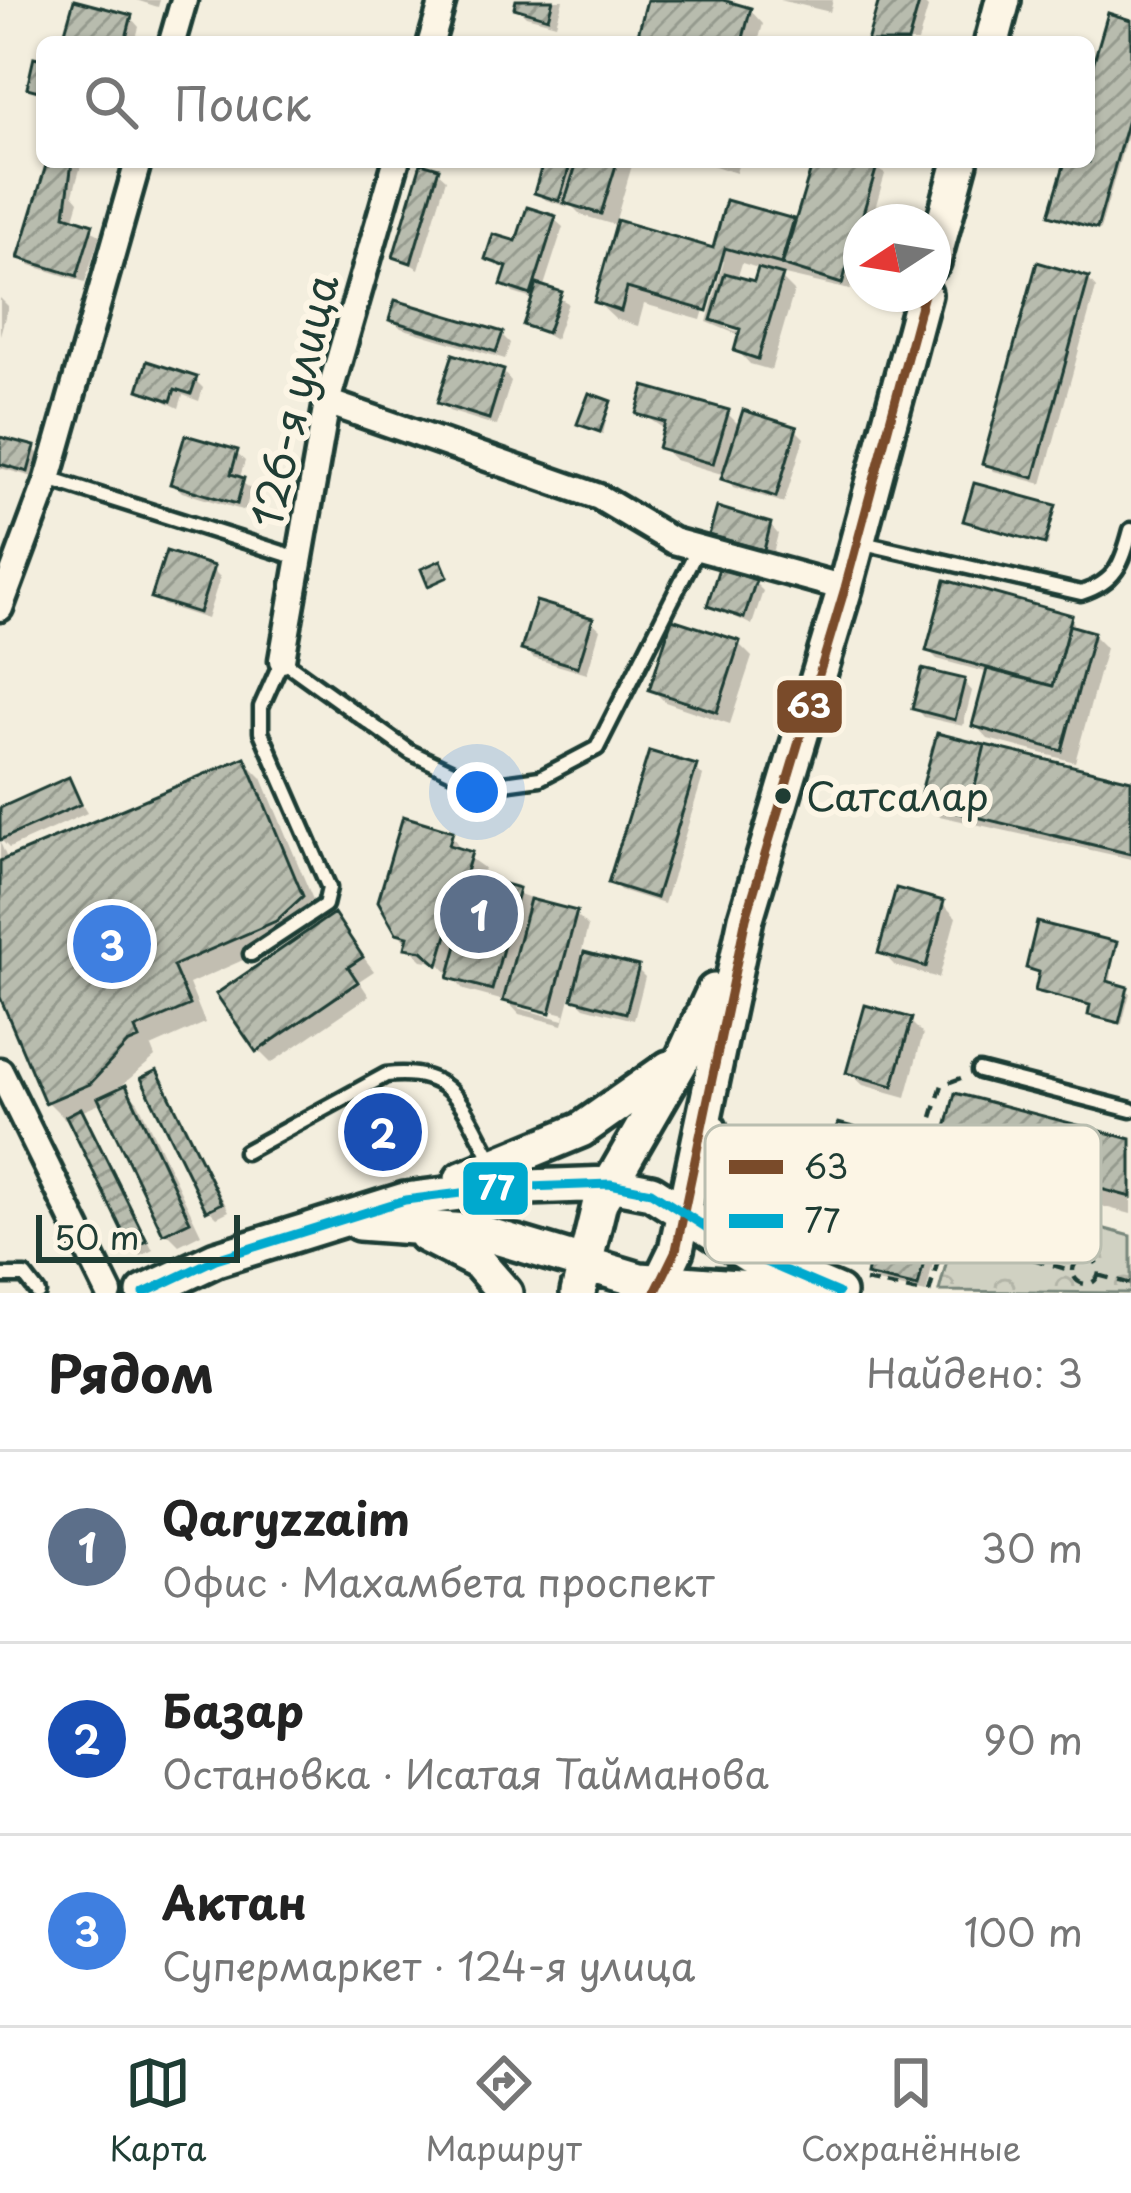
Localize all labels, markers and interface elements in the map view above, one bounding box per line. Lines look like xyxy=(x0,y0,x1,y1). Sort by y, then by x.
search box xyxy=(36,36,1095,168)
text: Поиск xyxy=(174,68,311,136)
icon: search xyxy=(78,69,144,135)
north arrow xyxy=(843,204,951,312)
street label: 126-я улица xyxy=(233,267,352,533)
line badge: 63 xyxy=(775,678,844,735)
text: 63 xyxy=(787,679,831,729)
your location xyxy=(447,762,507,822)
place label: Сатсалар xyxy=(806,765,989,824)
marker: Сатсалар xyxy=(772,785,794,807)
pin: 1 xyxy=(440,869,518,959)
pin: 3 xyxy=(73,899,151,989)
pin: 2 xyxy=(344,1087,422,1177)
legend xyxy=(705,1125,1101,1263)
text: 63 xyxy=(804,1140,848,1190)
line badge: 77 xyxy=(461,1160,530,1217)
text: 77 xyxy=(478,1161,515,1211)
text: 77 xyxy=(804,1194,840,1244)
scale bar xyxy=(36,1209,240,1262)
text: 50 m xyxy=(54,1211,140,1261)
text: Рядом xyxy=(48,1333,214,1410)
text: Найдено: 3 xyxy=(866,1342,1083,1401)
text: Qaryzzaim xyxy=(162,1483,410,1551)
text: 1 xyxy=(78,1517,96,1576)
text: 30 m xyxy=(980,1517,1083,1576)
text: Офис · Махамбета проспект xyxy=(162,1551,714,1610)
text: Базар xyxy=(162,1675,304,1743)
text: 2 xyxy=(73,1709,101,1768)
text: 90 m xyxy=(983,1709,1083,1768)
text: Остановка · Исатая Тайманова xyxy=(162,1743,769,1802)
text: Актан xyxy=(162,1867,307,1935)
text: 3 xyxy=(74,1901,100,1960)
text: 100 m xyxy=(964,1901,1083,1960)
text: Супермаркет · 124-я улица xyxy=(162,1935,695,1994)
tab: Карта xyxy=(110,2050,206,2172)
tab: Маршрут xyxy=(426,2050,582,2172)
tab: Сохранённые xyxy=(801,2050,1021,2172)

